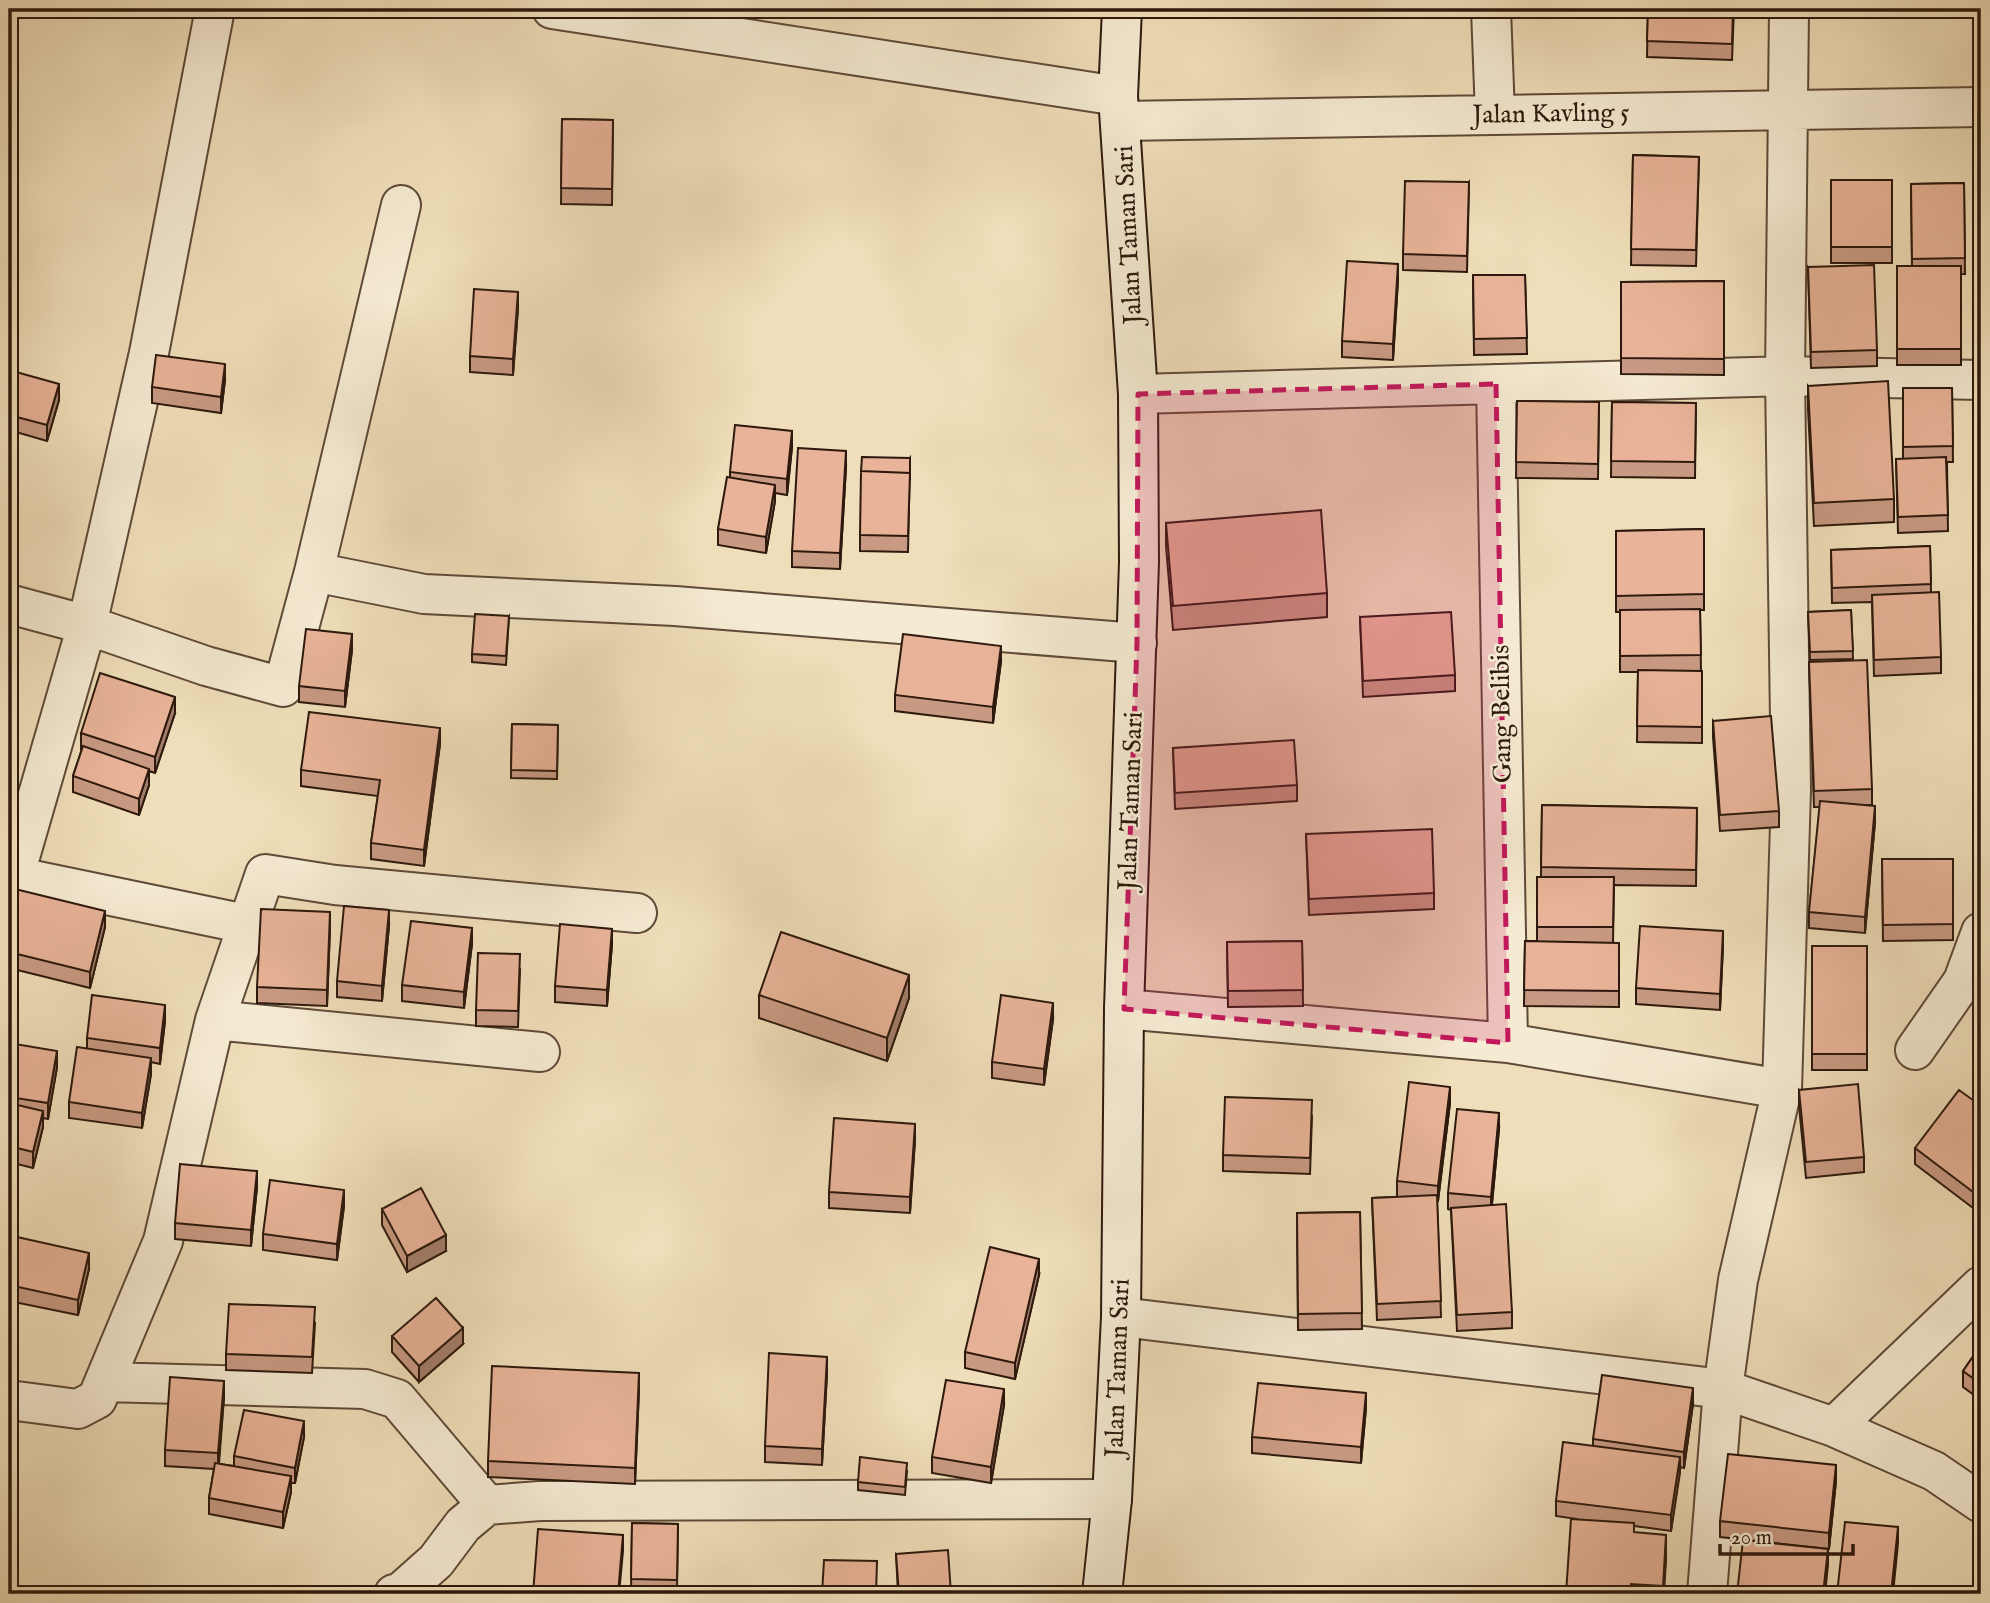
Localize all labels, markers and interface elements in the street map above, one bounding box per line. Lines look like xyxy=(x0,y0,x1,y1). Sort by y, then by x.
street label: Jalan Kavling 5 xyxy=(1469,96,1630,132)
street label: Jalan Taman Sari xyxy=(1108,145,1150,328)
street label: Gang Belibis xyxy=(1484,644,1520,784)
street label: Jalan Taman Sari xyxy=(1111,711,1151,894)
street label: Jalan Taman Sari xyxy=(1098,1278,1138,1461)
scale bar xyxy=(1720,1512,1854,1556)
text: 20 m xyxy=(1731,1525,1772,1552)

